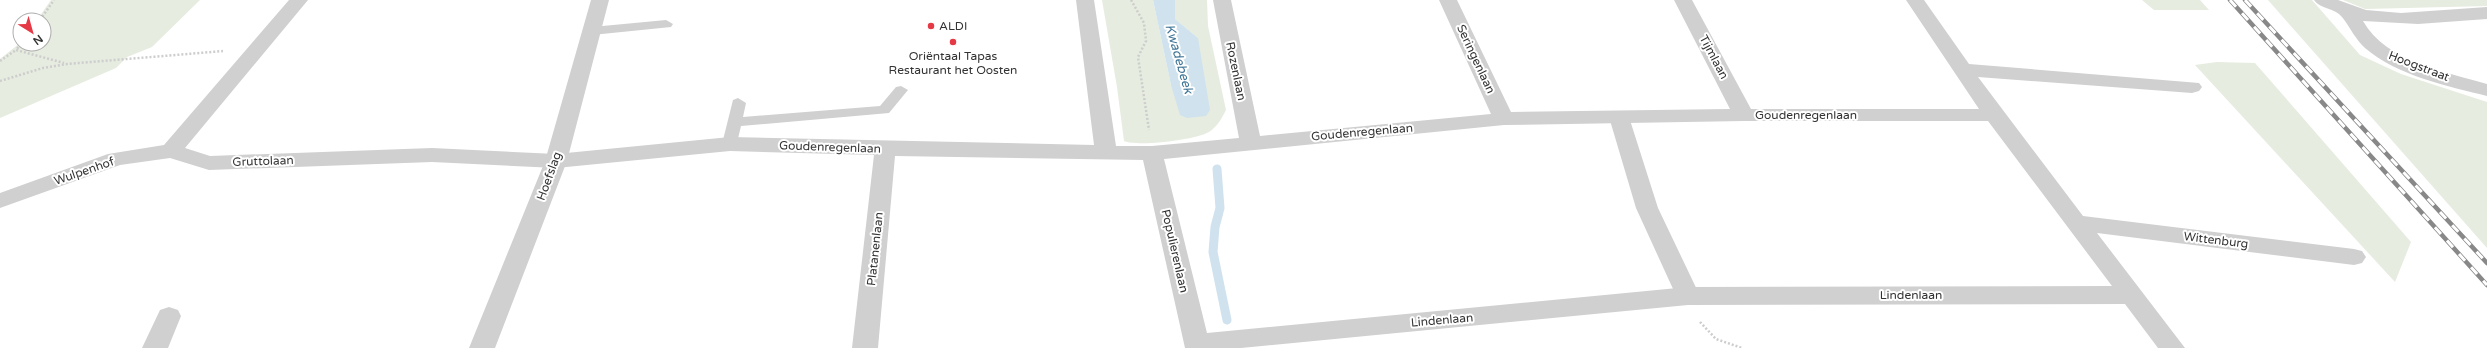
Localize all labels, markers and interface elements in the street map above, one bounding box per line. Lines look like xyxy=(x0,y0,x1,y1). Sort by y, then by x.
north arrow xyxy=(12,12,52,52)
place label: ALDI xyxy=(939,19,967,33)
marker: ALDI xyxy=(926,21,936,31)
water label: Kwadebeek xyxy=(1161,22,1197,97)
street label: Seringenlaan xyxy=(1454,22,1498,96)
text: N xyxy=(30,32,45,47)
street label: Tijmlaan xyxy=(1697,33,1731,81)
marker: Oriëntaal Tapas Restaurant het Oosten xyxy=(948,37,958,47)
street label: Rozenlaan xyxy=(1223,40,1249,102)
street label: Hoogstraat xyxy=(2387,48,2452,84)
place label: Oriëntaal Tapas Restaurant het Oosten xyxy=(889,49,1017,77)
street label: Goudenregenlaan xyxy=(1755,108,1857,122)
street label: Goudenregenlaan xyxy=(1311,121,1413,143)
street label: Goudenregenlaan xyxy=(779,138,881,156)
street label: Hoefslag xyxy=(534,150,564,202)
street label: Gruttolaan xyxy=(232,153,294,169)
street label: Wulpenhof xyxy=(52,154,116,188)
street label: Populierenlaan xyxy=(1159,208,1191,294)
street label: Platanenlaan xyxy=(864,211,886,287)
street label: Wittenburg xyxy=(2183,229,2249,251)
street label: Lindenlaan xyxy=(1880,288,1942,302)
street label: Lindenlaan xyxy=(1410,310,1474,330)

